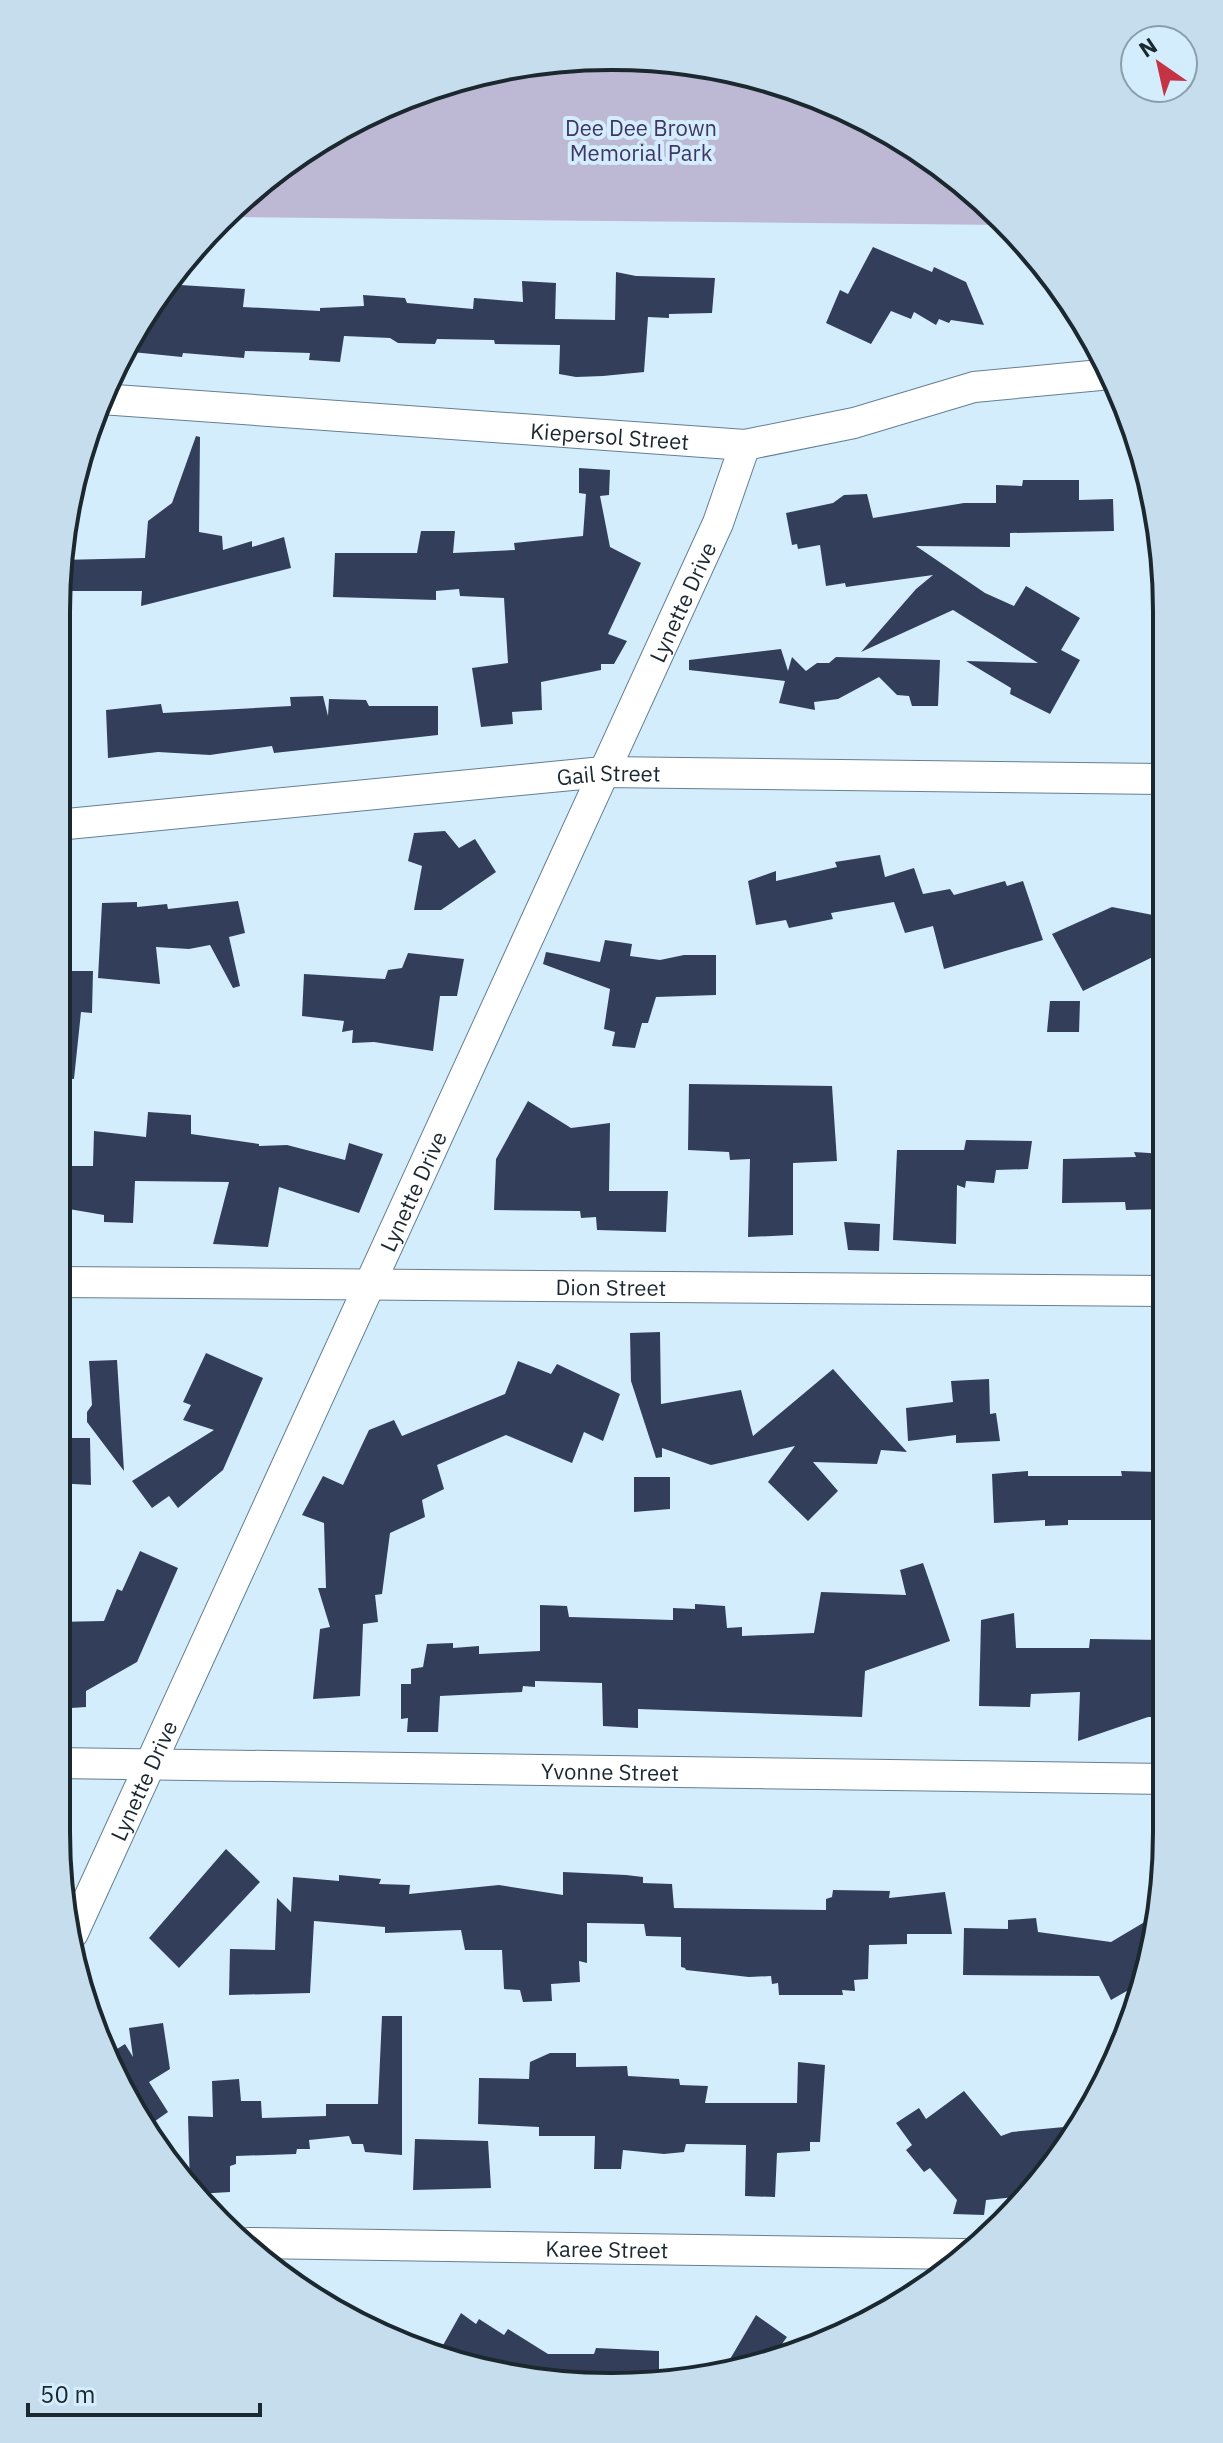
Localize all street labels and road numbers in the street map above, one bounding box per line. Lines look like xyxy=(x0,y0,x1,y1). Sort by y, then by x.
street label: Kiepersol Street xyxy=(529,415,690,455)
street label: Lynette Drive xyxy=(642,537,722,666)
street label: Gail Street xyxy=(555,757,661,791)
street label: Lynette Drive xyxy=(372,1126,453,1256)
street label: Dion Street xyxy=(556,1272,666,1301)
street label: Lynette Drive xyxy=(103,1715,183,1845)
street label: Yvonne Street xyxy=(541,1755,679,1786)
street label: Karee Street xyxy=(545,2233,669,2264)

